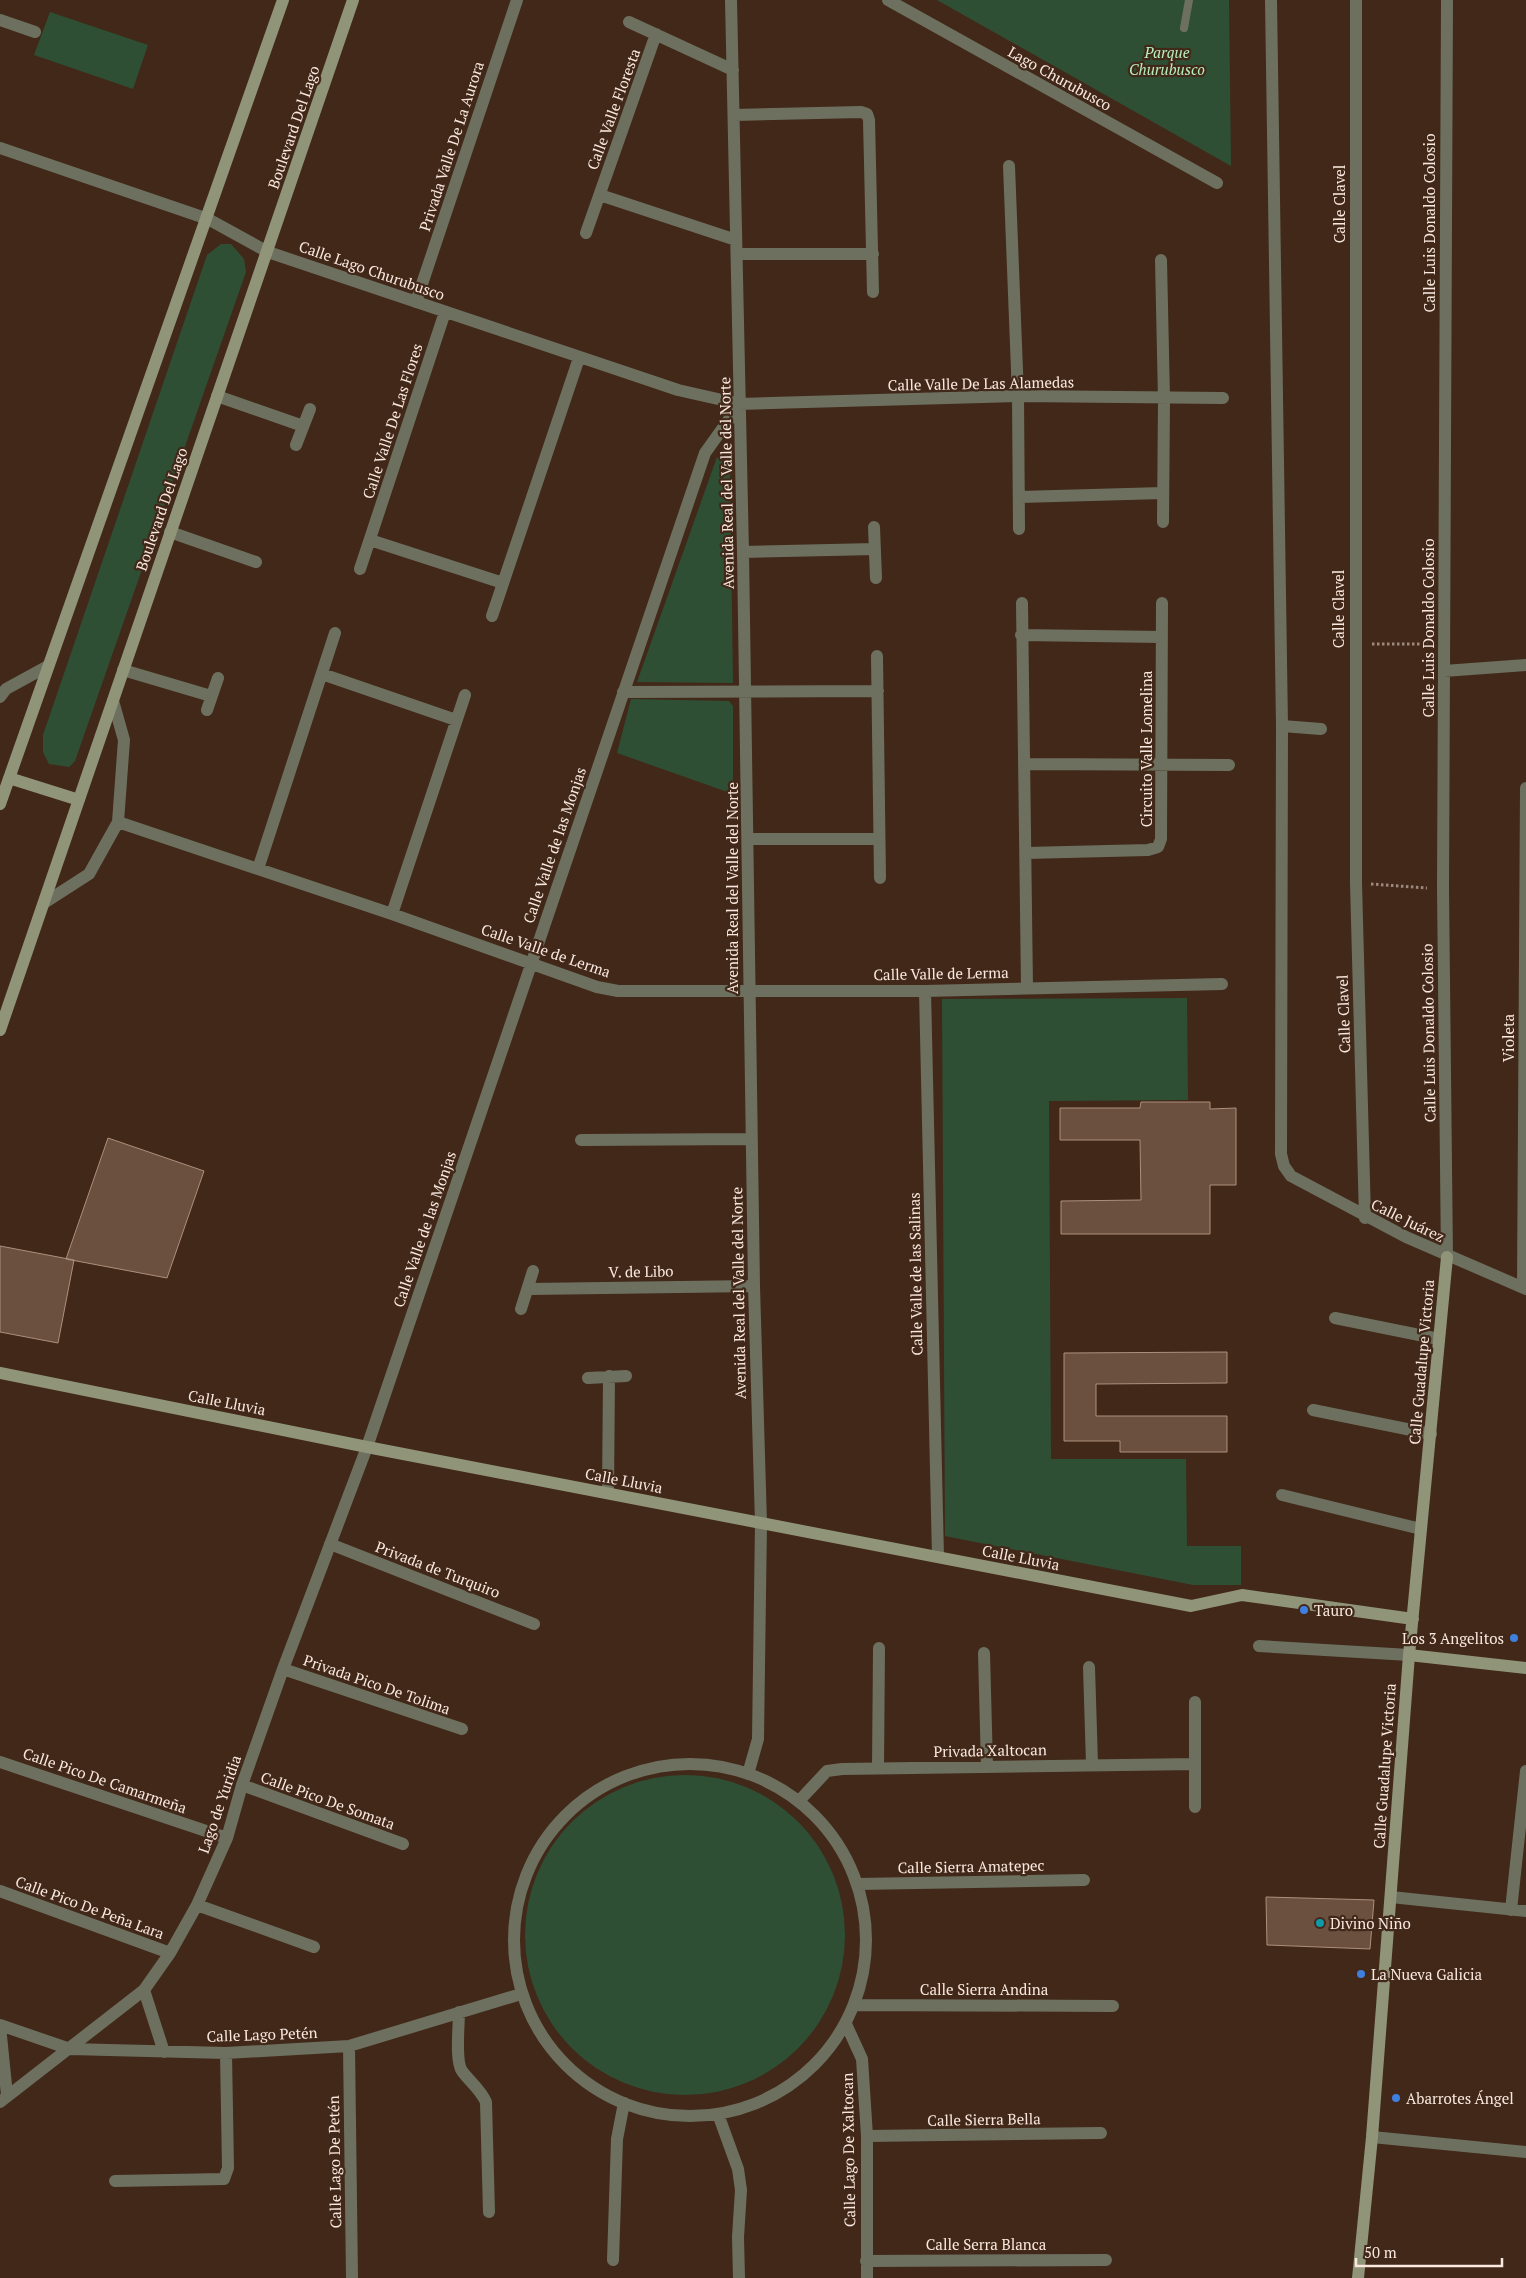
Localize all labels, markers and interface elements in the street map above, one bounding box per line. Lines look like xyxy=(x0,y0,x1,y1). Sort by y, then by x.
street label: Lago Churubusco xyxy=(1005,41,1115,115)
park label: Parque Churubusco xyxy=(1129,42,1205,79)
street label: Calle Valle Floresta xyxy=(582,45,644,172)
street label: Privada Valle De La Aurora xyxy=(414,58,488,234)
street label: Boulevard Del Lago xyxy=(263,63,323,191)
street label: Calle Luis Donaldo Colosio xyxy=(1419,134,1439,312)
street label: Calle Clavel xyxy=(1329,165,1349,243)
street label: Calle Lago Churubusco xyxy=(296,236,448,304)
street label: Calle Valle De Las Flores xyxy=(357,341,427,501)
street label: Calle Valle De Las Alamedas xyxy=(888,371,1074,395)
street label: Avenida Real del Valle del Norte xyxy=(714,377,738,589)
street label: Boulevard Del Lago xyxy=(131,445,191,573)
street label: Calle Luis Donaldo Colosio xyxy=(1418,539,1438,717)
street label: Calle Clavel xyxy=(1328,570,1348,648)
street label: Circuito Valle Lomelina xyxy=(1136,670,1156,827)
street label: Calle Valle de las Monjas xyxy=(518,764,590,926)
street label: Avenida Real del Valle del Norte xyxy=(722,782,742,994)
street label: Calle Valle de Lerma xyxy=(479,918,614,982)
street label: Calle Luis Donaldo Colosio xyxy=(1416,943,1440,1123)
street label: Calle Valle de Lerma xyxy=(873,962,1009,984)
street label: Calle Clavel xyxy=(1332,974,1354,1054)
street label: Violeta xyxy=(1498,1013,1518,1062)
street label: Calle Valle de las Monjas xyxy=(388,1148,460,1310)
street label: Avenida Real del Valle del Norte xyxy=(726,1187,750,1399)
street label: Calle Valle de las Salinas xyxy=(904,1192,926,1356)
street label: Calle Juárez xyxy=(1368,1194,1448,1246)
street label: V. de Libo xyxy=(608,1260,674,1282)
street label: Calle Guadalupe Victoria xyxy=(1404,1278,1438,1445)
street label: Calle Lluvia xyxy=(187,1385,268,1419)
street label: Calle Lluvia xyxy=(584,1463,665,1497)
street label: Privada de Turquiro xyxy=(373,1536,503,1602)
street label: Calle Lluvia xyxy=(981,1540,1062,1574)
place label: Tauro xyxy=(1314,1600,1353,1620)
marker: Tauro xyxy=(1298,1604,1310,1616)
place label: Los 3 Angelitos xyxy=(1402,1628,1504,1648)
marker: Los 3 Angelitos xyxy=(1508,1632,1520,1644)
street label: Privada Pico De Tolima xyxy=(301,1649,453,1719)
street label: Calle Guadalupe Victoria xyxy=(1368,1682,1400,1849)
street label: Privada Xaltocan xyxy=(933,1739,1047,1761)
street label: Calle Pico De Camarmeña xyxy=(20,1743,190,1818)
street label: Lago de Yuridia xyxy=(193,1752,245,1856)
street label: Calle Pico De Somata xyxy=(258,1766,398,1834)
street label: Calle Sierra Amatepec xyxy=(897,1855,1045,1877)
street label: Calle Pico De Peña Lara xyxy=(13,1871,167,1943)
place label: Divino Niño xyxy=(1330,1913,1411,1933)
marker: Divino Niño xyxy=(1314,1917,1326,1929)
place label: La Nueva Galicia xyxy=(1371,1964,1483,1984)
marker: La Nueva Galicia xyxy=(1355,1968,1367,1980)
street label: Calle Sierra Andina xyxy=(920,1979,1049,1999)
street label: Calle Lago Petén xyxy=(206,2022,318,2046)
street label: Calle Lago De Xaltocan xyxy=(837,2073,859,2227)
place label: Abarrotes Ángel xyxy=(1406,2088,1514,2108)
marker: Abarrotes Ángel xyxy=(1390,2092,1402,2104)
street label: Calle Lago De Petén xyxy=(323,2095,345,2229)
street label: Calle Sierra Bella xyxy=(927,2108,1041,2130)
street label: Calle Serra Blanca xyxy=(926,2234,1047,2254)
scale bar xyxy=(1356,2236,1502,2268)
text: 50 m xyxy=(1364,2242,1397,2262)

